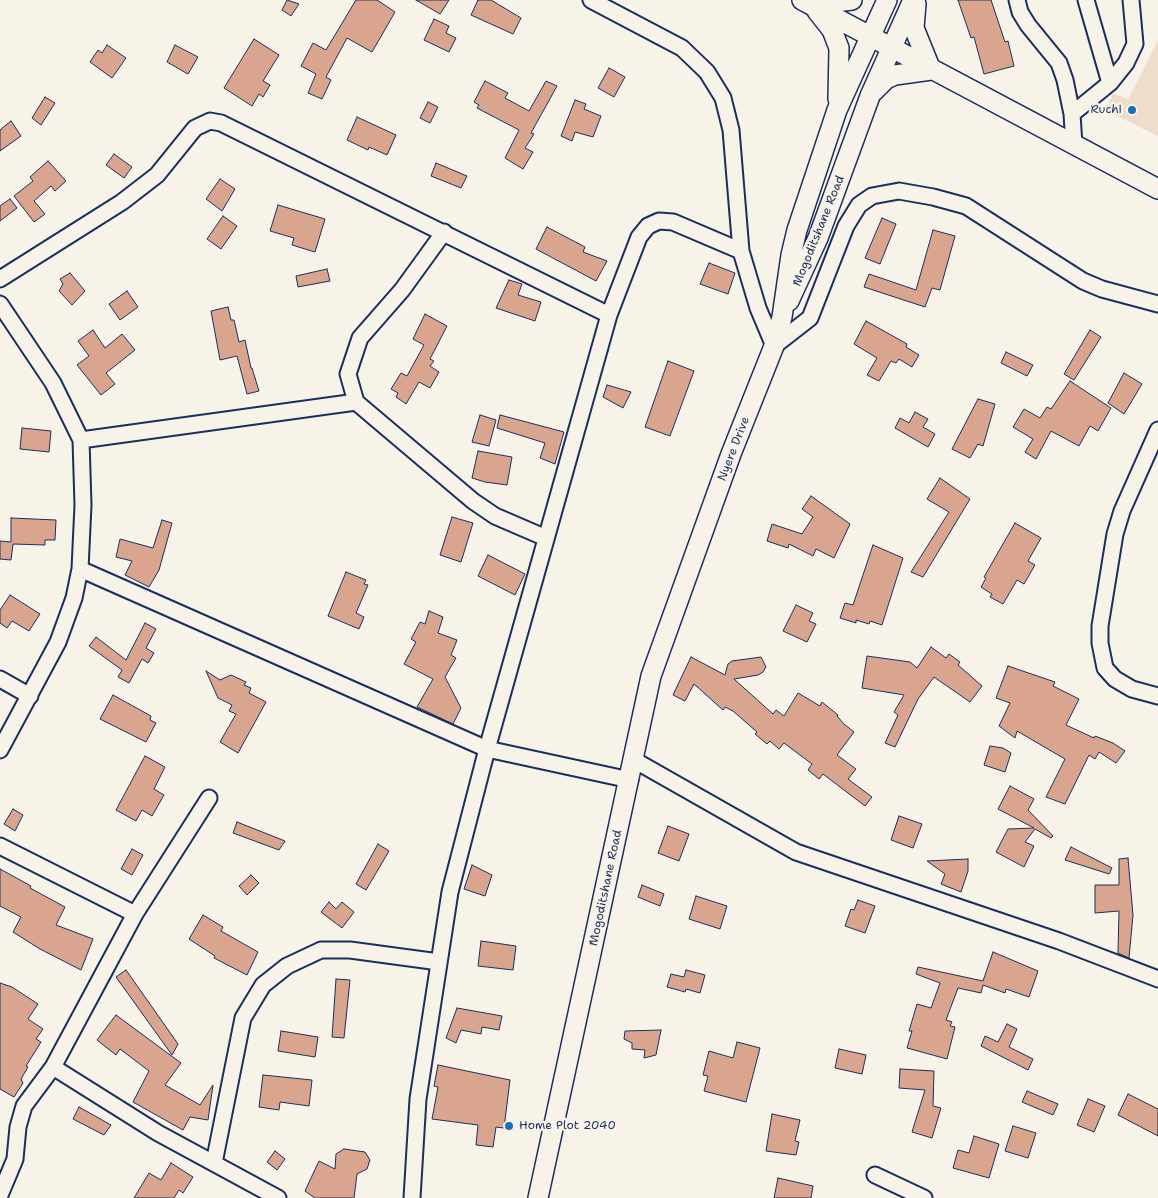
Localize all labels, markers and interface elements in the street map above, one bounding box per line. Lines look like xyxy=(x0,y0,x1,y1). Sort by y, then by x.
place label: Ruchi xyxy=(1091,103,1122,117)
marker: Ruchi xyxy=(1126,104,1138,116)
street label: Mogoditshane Road xyxy=(790,174,848,288)
street label: Nyere Drive xyxy=(715,415,753,483)
street label: Mogoditshane Road xyxy=(587,829,625,947)
place label: Home Plot 2040 xyxy=(519,1119,616,1133)
marker: Home Plot 2040 xyxy=(503,1120,515,1132)

